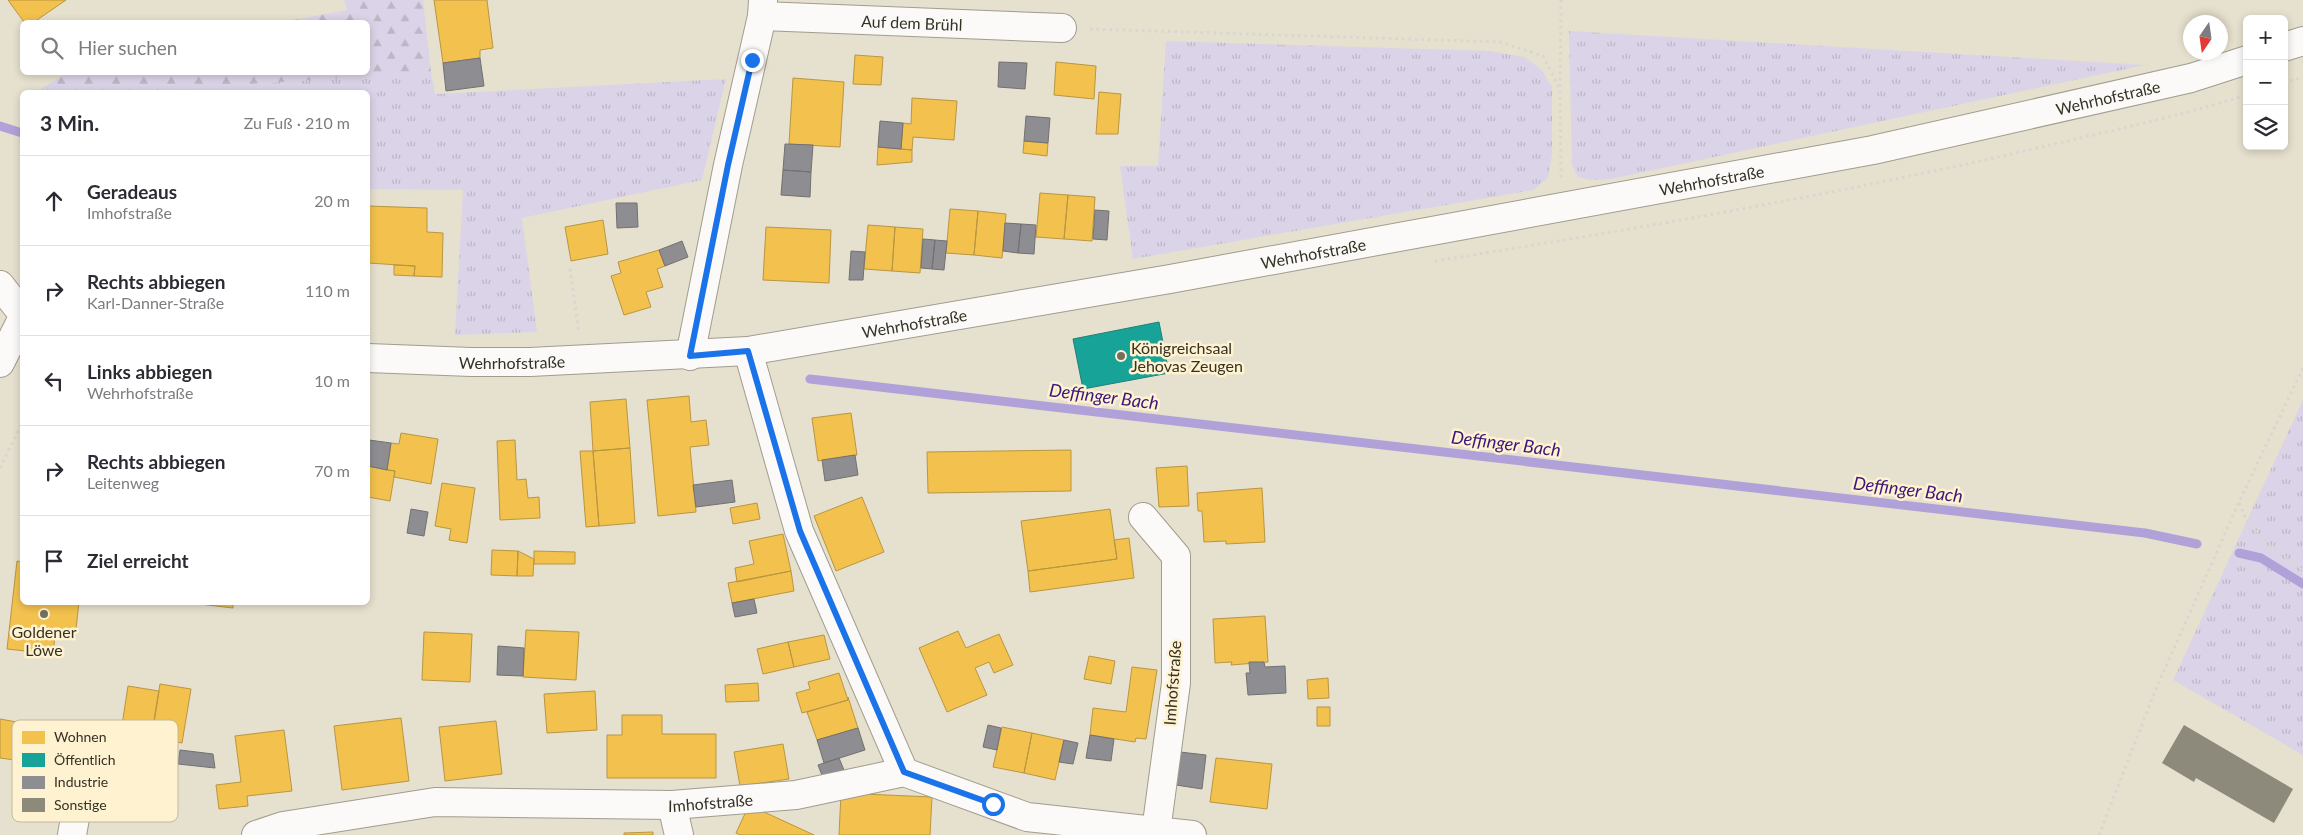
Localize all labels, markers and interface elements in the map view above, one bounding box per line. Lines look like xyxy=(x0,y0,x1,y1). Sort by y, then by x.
street label: Auf dem Brühl xyxy=(861,10,963,34)
north arrow xyxy=(2183,15,2228,60)
map controls xyxy=(2243,15,2288,150)
button: + xyxy=(2243,15,2288,60)
search box xyxy=(20,20,370,75)
icon: search xyxy=(38,34,66,62)
text: Hier suchen xyxy=(78,36,177,59)
route end xyxy=(741,49,764,72)
button: − xyxy=(2243,60,2288,105)
street label: Wehrhofstraße xyxy=(2054,76,2162,118)
button: layers xyxy=(2243,105,2288,150)
text: 3 Min. xyxy=(40,110,99,135)
text: Zu Fuß · 210 m xyxy=(244,113,350,132)
street label: Wehrhofstraße xyxy=(1657,161,1766,199)
text: Geradeaus xyxy=(87,180,177,203)
icon: ahead xyxy=(40,187,68,215)
text: 20 m xyxy=(314,191,350,210)
text: Imhofstraße xyxy=(87,203,172,222)
street label: Wehrhofstraße xyxy=(1259,234,1367,272)
text: Rechts abbiegen xyxy=(87,270,225,293)
icon: right xyxy=(40,277,68,305)
text: 110 m xyxy=(305,281,350,300)
text: Karl-Danner-Straße xyxy=(87,293,224,312)
street label: Wehrhofstraße xyxy=(860,304,968,341)
place label: Königreichsaal Jehovas Zeugen xyxy=(1131,338,1243,375)
marker: Königreichsaal Jehovas Zeugen xyxy=(1115,350,1127,362)
street label: Wehrhofstraße xyxy=(458,351,566,372)
text: Links abbiegen xyxy=(87,360,212,383)
icon: left xyxy=(40,367,68,395)
text: 10 m xyxy=(314,371,350,390)
water label: Deffinger Bach xyxy=(1048,378,1160,414)
text: Wehrhofstraße xyxy=(87,383,193,402)
water label: Deffinger Bach xyxy=(1450,425,1562,461)
text: Rechts abbiegen xyxy=(87,450,225,473)
icon: right xyxy=(40,457,68,485)
text: 70 m xyxy=(314,461,350,480)
water label: Deffinger Bach xyxy=(1852,471,1964,507)
text: Leitenweg xyxy=(87,473,159,492)
icon: arrive xyxy=(40,547,68,575)
text: Ziel erreicht xyxy=(87,549,189,572)
marker: Goldener Löwe xyxy=(38,608,50,620)
place label: Goldener Löwe xyxy=(11,622,77,659)
street label: Imhofstraße xyxy=(1160,640,1184,726)
legend xyxy=(12,720,178,822)
text: Wohnen xyxy=(54,728,106,745)
text: Öffentlich xyxy=(54,751,116,768)
text: Industrie xyxy=(54,773,108,790)
street label: Imhofstraße xyxy=(668,789,754,815)
route start xyxy=(982,793,1005,816)
text: Sonstige xyxy=(54,796,107,813)

